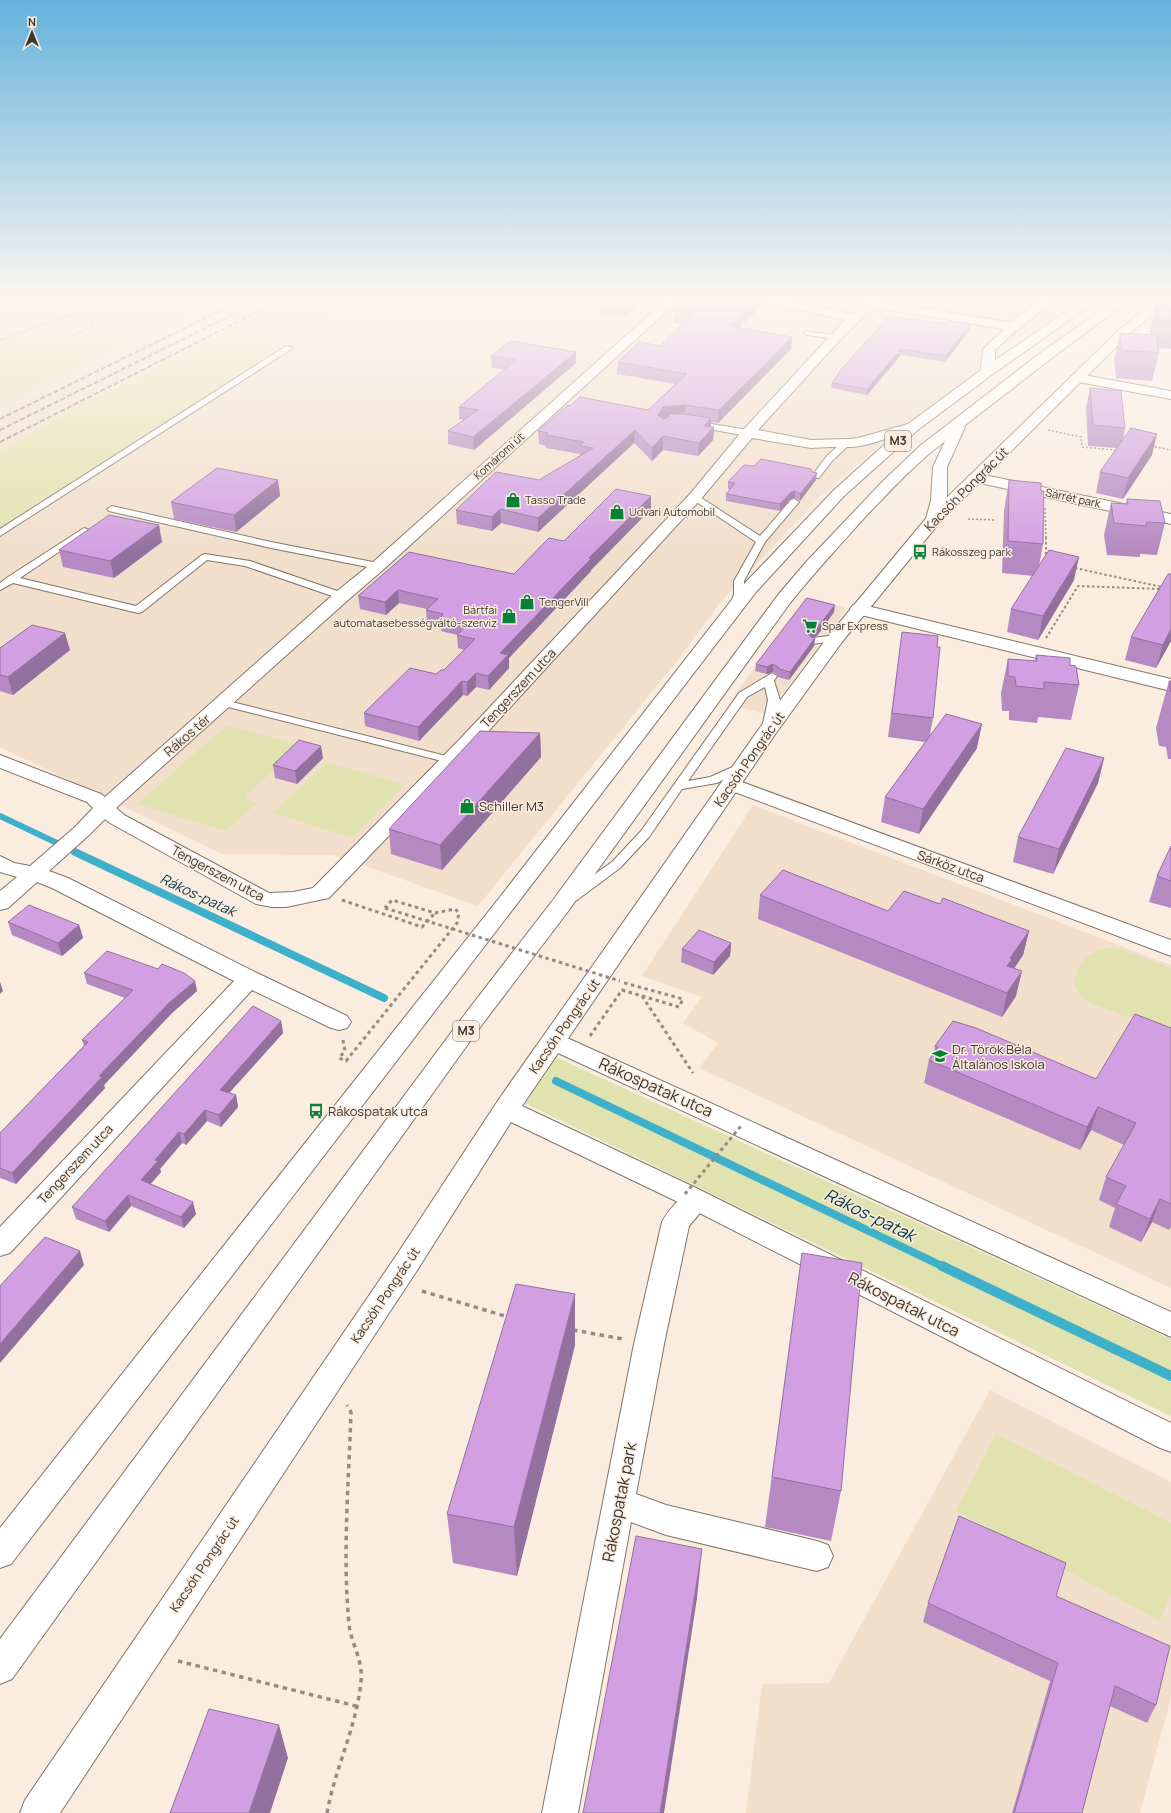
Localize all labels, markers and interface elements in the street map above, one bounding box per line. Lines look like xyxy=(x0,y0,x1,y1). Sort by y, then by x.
north arrow xyxy=(12,12,52,52)
text: N xyxy=(28,14,36,29)
street label: Komáromi út xyxy=(470,429,527,482)
road number: M3 xyxy=(885,431,911,451)
street label: Kacsóh Pongrác út xyxy=(920,443,1012,535)
street label: Sárrét park xyxy=(1044,484,1103,511)
shop icon: Tasso Trade xyxy=(504,491,522,509)
place label: Tasso Trade xyxy=(525,492,587,507)
shop icon: Udvari Automobil xyxy=(608,503,626,521)
place label: Udvari Automobil xyxy=(629,504,715,519)
bus stop icon: Rákosszeg park xyxy=(911,543,929,561)
place label: Rákosszeg park xyxy=(932,544,1012,559)
shop icon: TengerVill xyxy=(518,593,536,611)
place label: TengerVill xyxy=(539,594,589,609)
place label: Bártfai automatasebességváltó-szerviz xyxy=(333,602,497,630)
shop icon: Bártfai automatasebességváltó-szerviz xyxy=(500,607,518,625)
supermarket icon: Spar Express xyxy=(801,617,819,635)
place label: Spar Express xyxy=(822,618,888,633)
street label: Tengerszem utca xyxy=(476,644,560,732)
street label: Kacsóh Pongrác út xyxy=(709,708,789,810)
street label: Rákos tér xyxy=(160,710,214,760)
shop icon: Schiller M3 xyxy=(458,797,476,815)
place label: Schiller M3 xyxy=(479,797,544,815)
street label: Tengerszem utca xyxy=(168,841,268,905)
street label: Sárköz utca xyxy=(915,846,987,886)
water label: Rákos-patak xyxy=(157,869,241,921)
street label: Kacsóh Pongrác út xyxy=(524,975,604,1077)
road number: M3 xyxy=(453,1021,479,1041)
place label: Dr. Török Béla Általános Iskola xyxy=(952,1040,1045,1073)
school or university icon: Dr. Török Béla Általános Iskola xyxy=(931,1047,949,1065)
street label: Rákospatak utca xyxy=(596,1052,716,1122)
bus stop icon: Rákospatak utca xyxy=(307,1102,325,1120)
place label: Rákospatak utca xyxy=(328,1102,428,1120)
street label: Tengerszem utca xyxy=(33,1120,117,1208)
water label: Rákos-patak xyxy=(821,1183,922,1248)
street label: Kacsóh Pongrác út xyxy=(346,1243,424,1347)
street label: Rákospatak utca xyxy=(844,1266,964,1342)
street label: Rákospatak park xyxy=(597,1439,642,1564)
street label: Kacsóh Pongrác út xyxy=(165,1512,243,1616)

